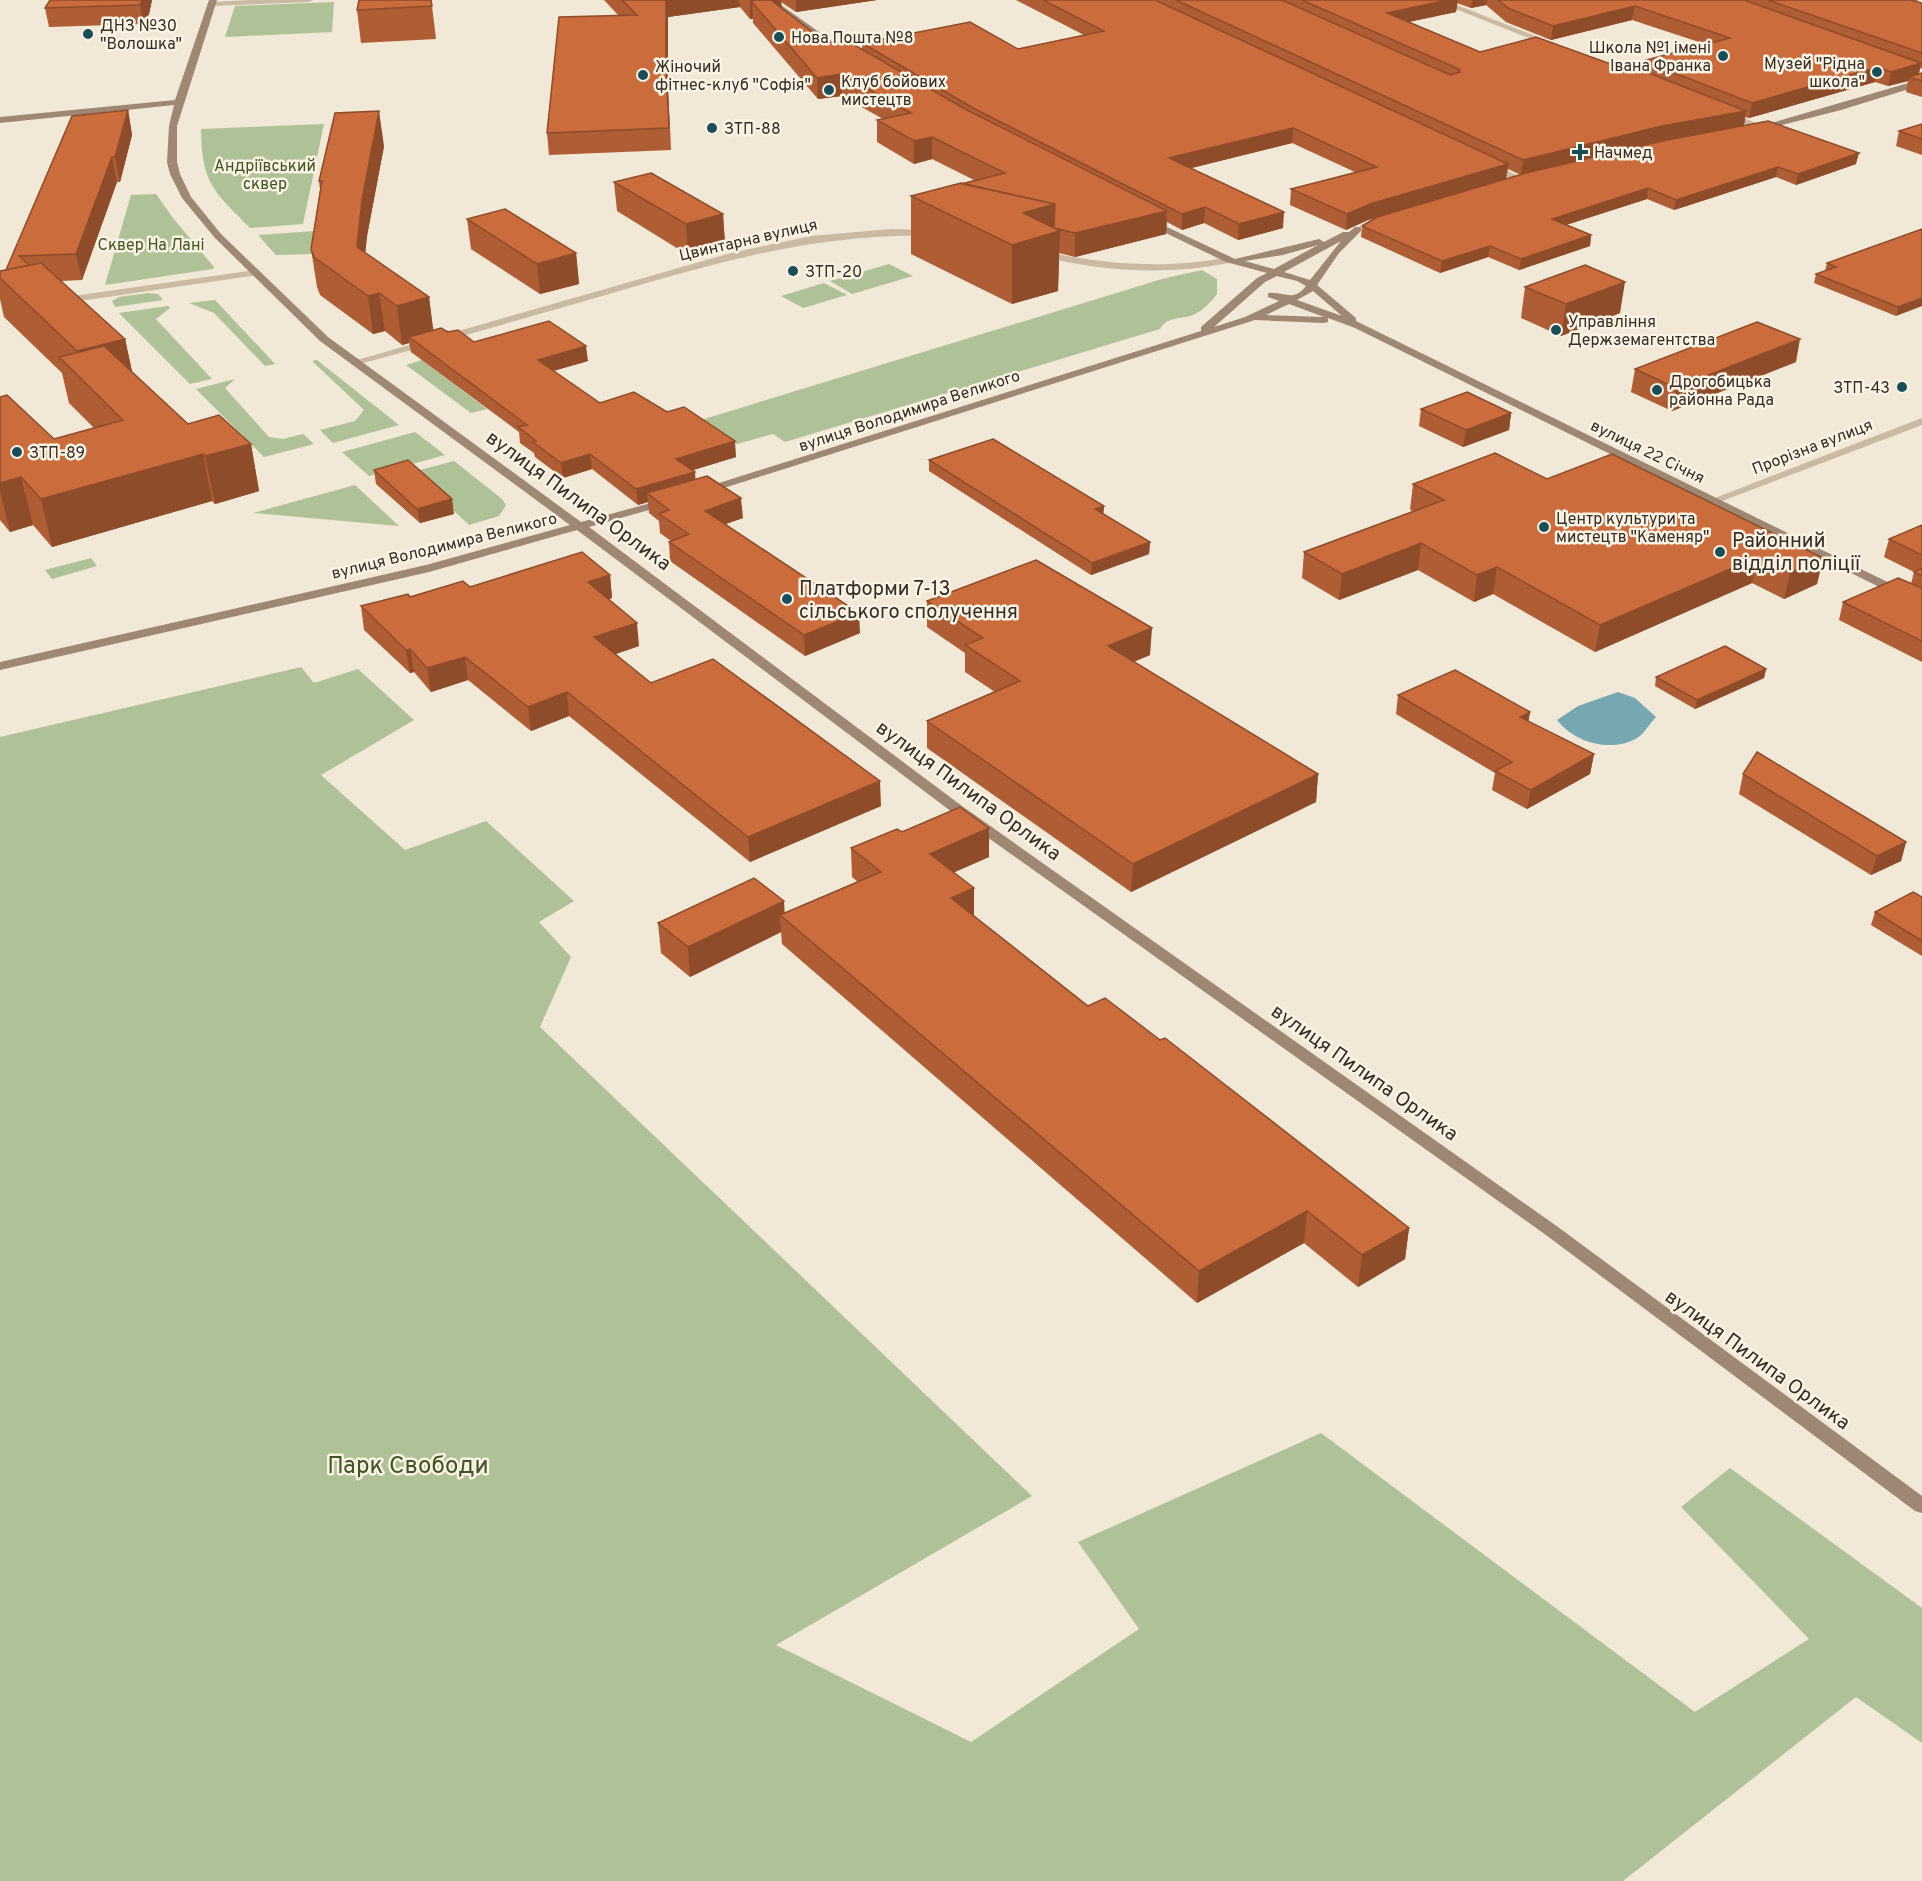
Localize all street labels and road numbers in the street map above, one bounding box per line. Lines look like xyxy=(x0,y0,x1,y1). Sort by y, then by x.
street label: Цвинтарна вулиця xyxy=(677,215,820,267)
street label: вулиця Володимира Великого xyxy=(796,367,1023,457)
street label: Прорізна вулиця xyxy=(1750,416,1876,480)
street label: вулиця 22 Січня xyxy=(1587,417,1707,489)
street label: вулиця Пилипа Орлика xyxy=(480,426,675,578)
street label: вулиця Володимира Великого xyxy=(330,509,559,585)
street label: вулиця Пилипа Орлика xyxy=(870,716,1065,868)
street label: вулиця Пилипа Орлика xyxy=(1265,999,1462,1148)
street label: вулиця Пилипа Орлика xyxy=(1659,1285,1854,1437)

